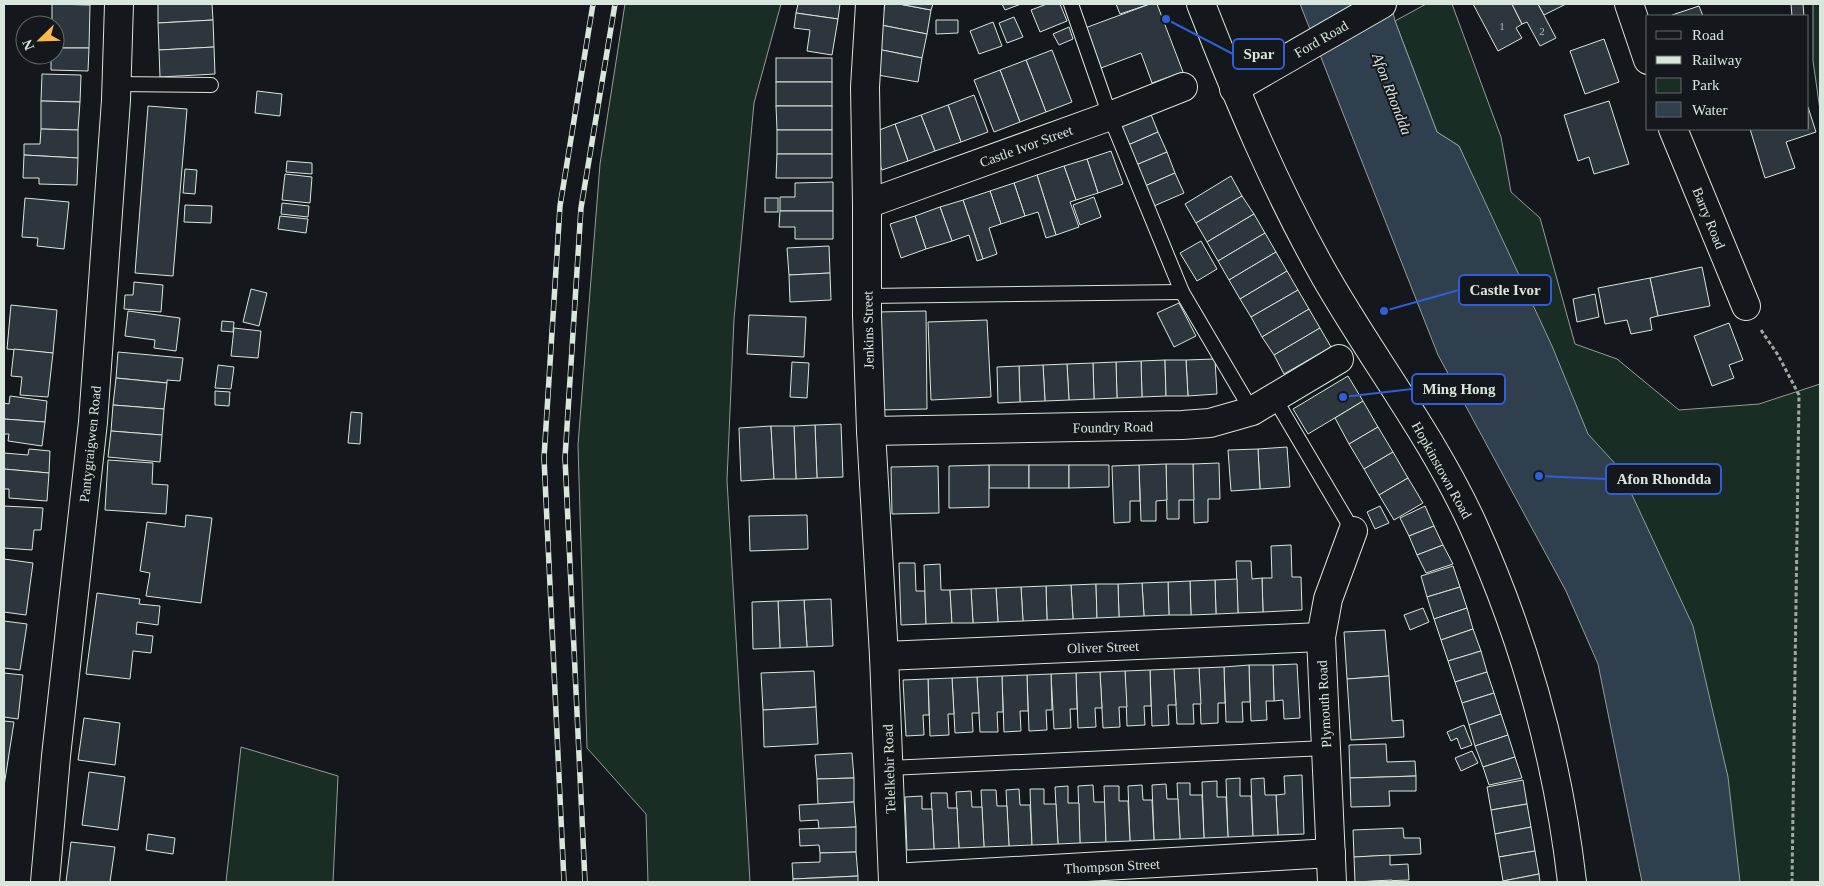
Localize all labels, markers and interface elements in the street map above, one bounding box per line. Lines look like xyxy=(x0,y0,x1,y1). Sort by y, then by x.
north arrow xyxy=(15,15,65,65)
legend xyxy=(1646,15,1809,130)
street label: Ford Road xyxy=(1292,18,1351,61)
house number: 1 xyxy=(1499,20,1505,32)
house number: 2 xyxy=(1539,25,1545,37)
text: Road xyxy=(1692,27,1724,43)
text: N xyxy=(20,37,37,52)
callout: Spar xyxy=(1233,39,1284,69)
text: Spar xyxy=(1244,46,1275,62)
water label: Afon Rhondda xyxy=(1369,50,1415,137)
text: Railway xyxy=(1692,52,1742,68)
text: Park xyxy=(1692,77,1720,93)
text: Water xyxy=(1692,102,1727,118)
street label: Castle Ivor Street xyxy=(978,123,1075,170)
street label: Barry Road xyxy=(1689,185,1728,251)
callout: Castle Ivor xyxy=(1459,275,1551,305)
text: Castle Ivor xyxy=(1469,282,1541,298)
street label: Jenkins Street xyxy=(860,291,877,369)
callout: Ming Hong xyxy=(1412,374,1505,404)
text: Ming Hong xyxy=(1423,381,1496,397)
street label: Pantygraigwen Road xyxy=(77,385,104,503)
street label: Foundry Road xyxy=(1073,419,1153,436)
street label: Hopkinstown Road xyxy=(1409,419,1474,521)
callout: Afon Rhondda xyxy=(1606,464,1721,494)
text: Afon Rhondda xyxy=(1617,471,1712,487)
street label: Oliver Street xyxy=(1067,639,1139,656)
street label: Plymouth Road xyxy=(1315,660,1334,748)
street label: Telelkebir Road xyxy=(880,724,899,814)
street label: Thompson Street xyxy=(1064,856,1160,877)

